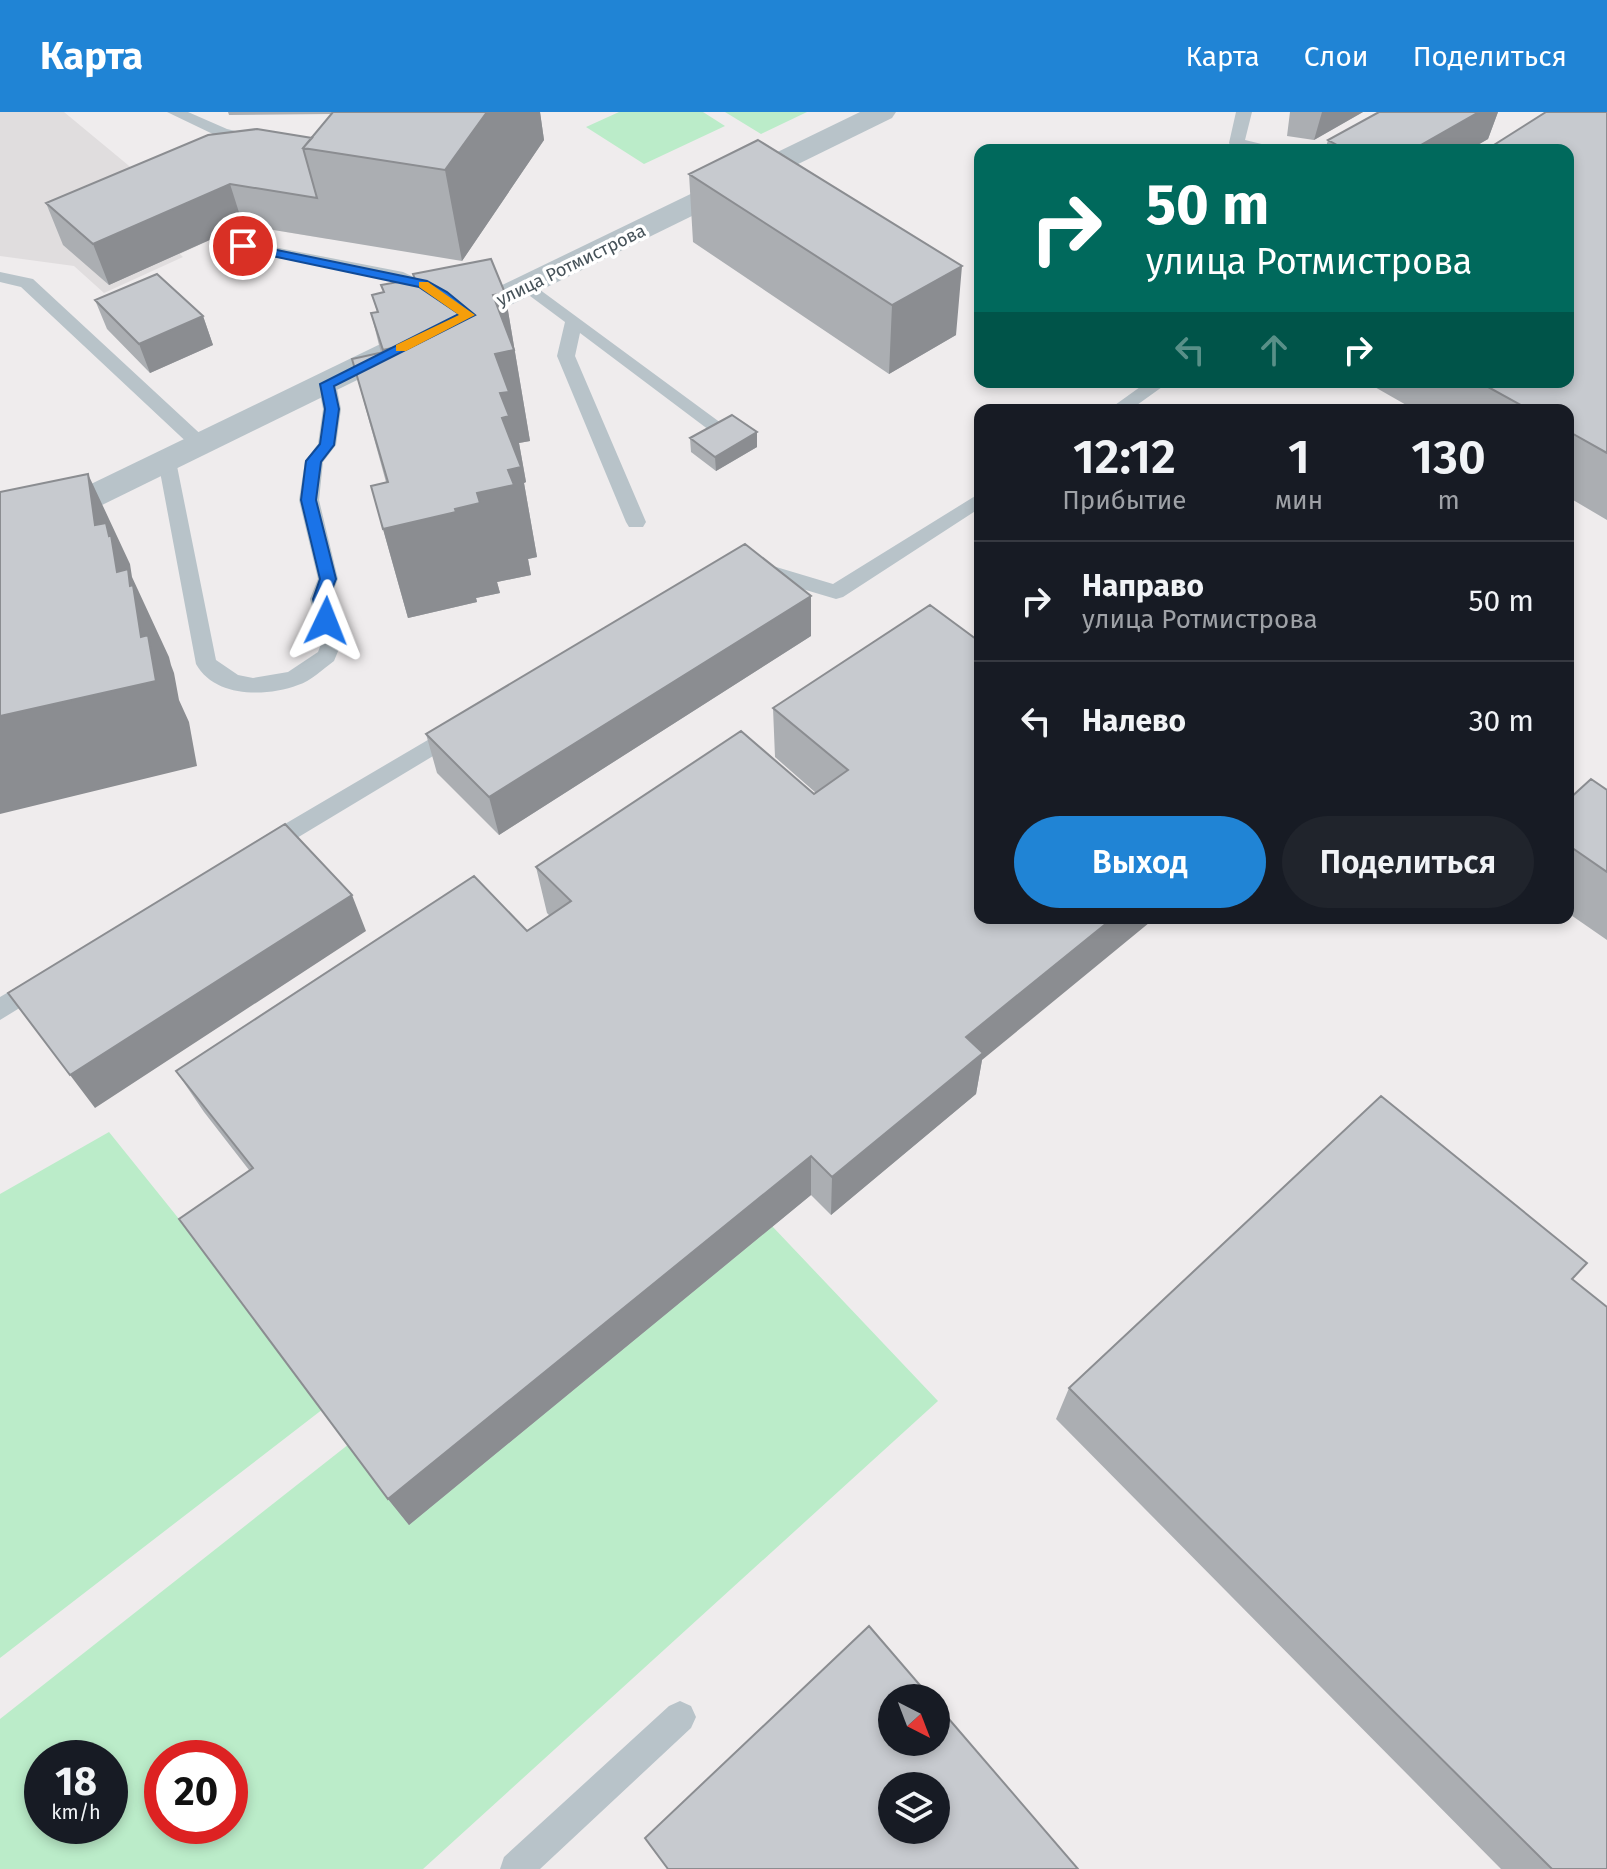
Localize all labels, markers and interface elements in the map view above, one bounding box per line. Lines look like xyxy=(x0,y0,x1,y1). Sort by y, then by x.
text: Карта xyxy=(40,33,143,79)
text: Карта xyxy=(1185,40,1260,73)
text: Слои xyxy=(1304,40,1369,73)
text: Поделиться xyxy=(1413,40,1567,73)
text: 50 m xyxy=(1146,172,1269,239)
icon: right xyxy=(1014,176,1118,280)
pin xyxy=(209,212,277,280)
street label: улица Ротмистрова xyxy=(493,219,649,311)
icon: arrive xyxy=(221,224,265,268)
text: улица Ротмистрова xyxy=(1146,240,1472,284)
icon: left xyxy=(1168,328,1212,372)
icon: ahead xyxy=(1252,328,1296,372)
icon: right xyxy=(1336,328,1380,372)
text: 12:12 xyxy=(1073,428,1176,486)
text: 1 xyxy=(1288,428,1310,486)
text: 130 xyxy=(1411,428,1486,486)
text: Прибытие xyxy=(1062,485,1186,516)
text: мин xyxy=(1275,485,1323,516)
text: m xyxy=(1437,485,1460,516)
text: Направо xyxy=(1082,568,1204,604)
position arrow xyxy=(284,579,368,663)
icon: right xyxy=(1014,579,1058,623)
text: 50 m xyxy=(1469,583,1534,619)
text: улица Ротмистрова xyxy=(1082,604,1318,635)
icon: left xyxy=(1014,699,1058,743)
text: Налево xyxy=(1082,703,1186,739)
text: 30 m xyxy=(1469,703,1534,739)
button: Выход xyxy=(1014,816,1266,908)
button: Поделиться xyxy=(1282,816,1534,908)
north arrow xyxy=(878,1684,950,1756)
map controls xyxy=(878,1684,950,1844)
speed limit sign: 20 xyxy=(144,1740,248,1844)
text: 18 xyxy=(55,1758,97,1806)
button: layers xyxy=(878,1772,950,1844)
text: km/h xyxy=(51,1800,101,1824)

